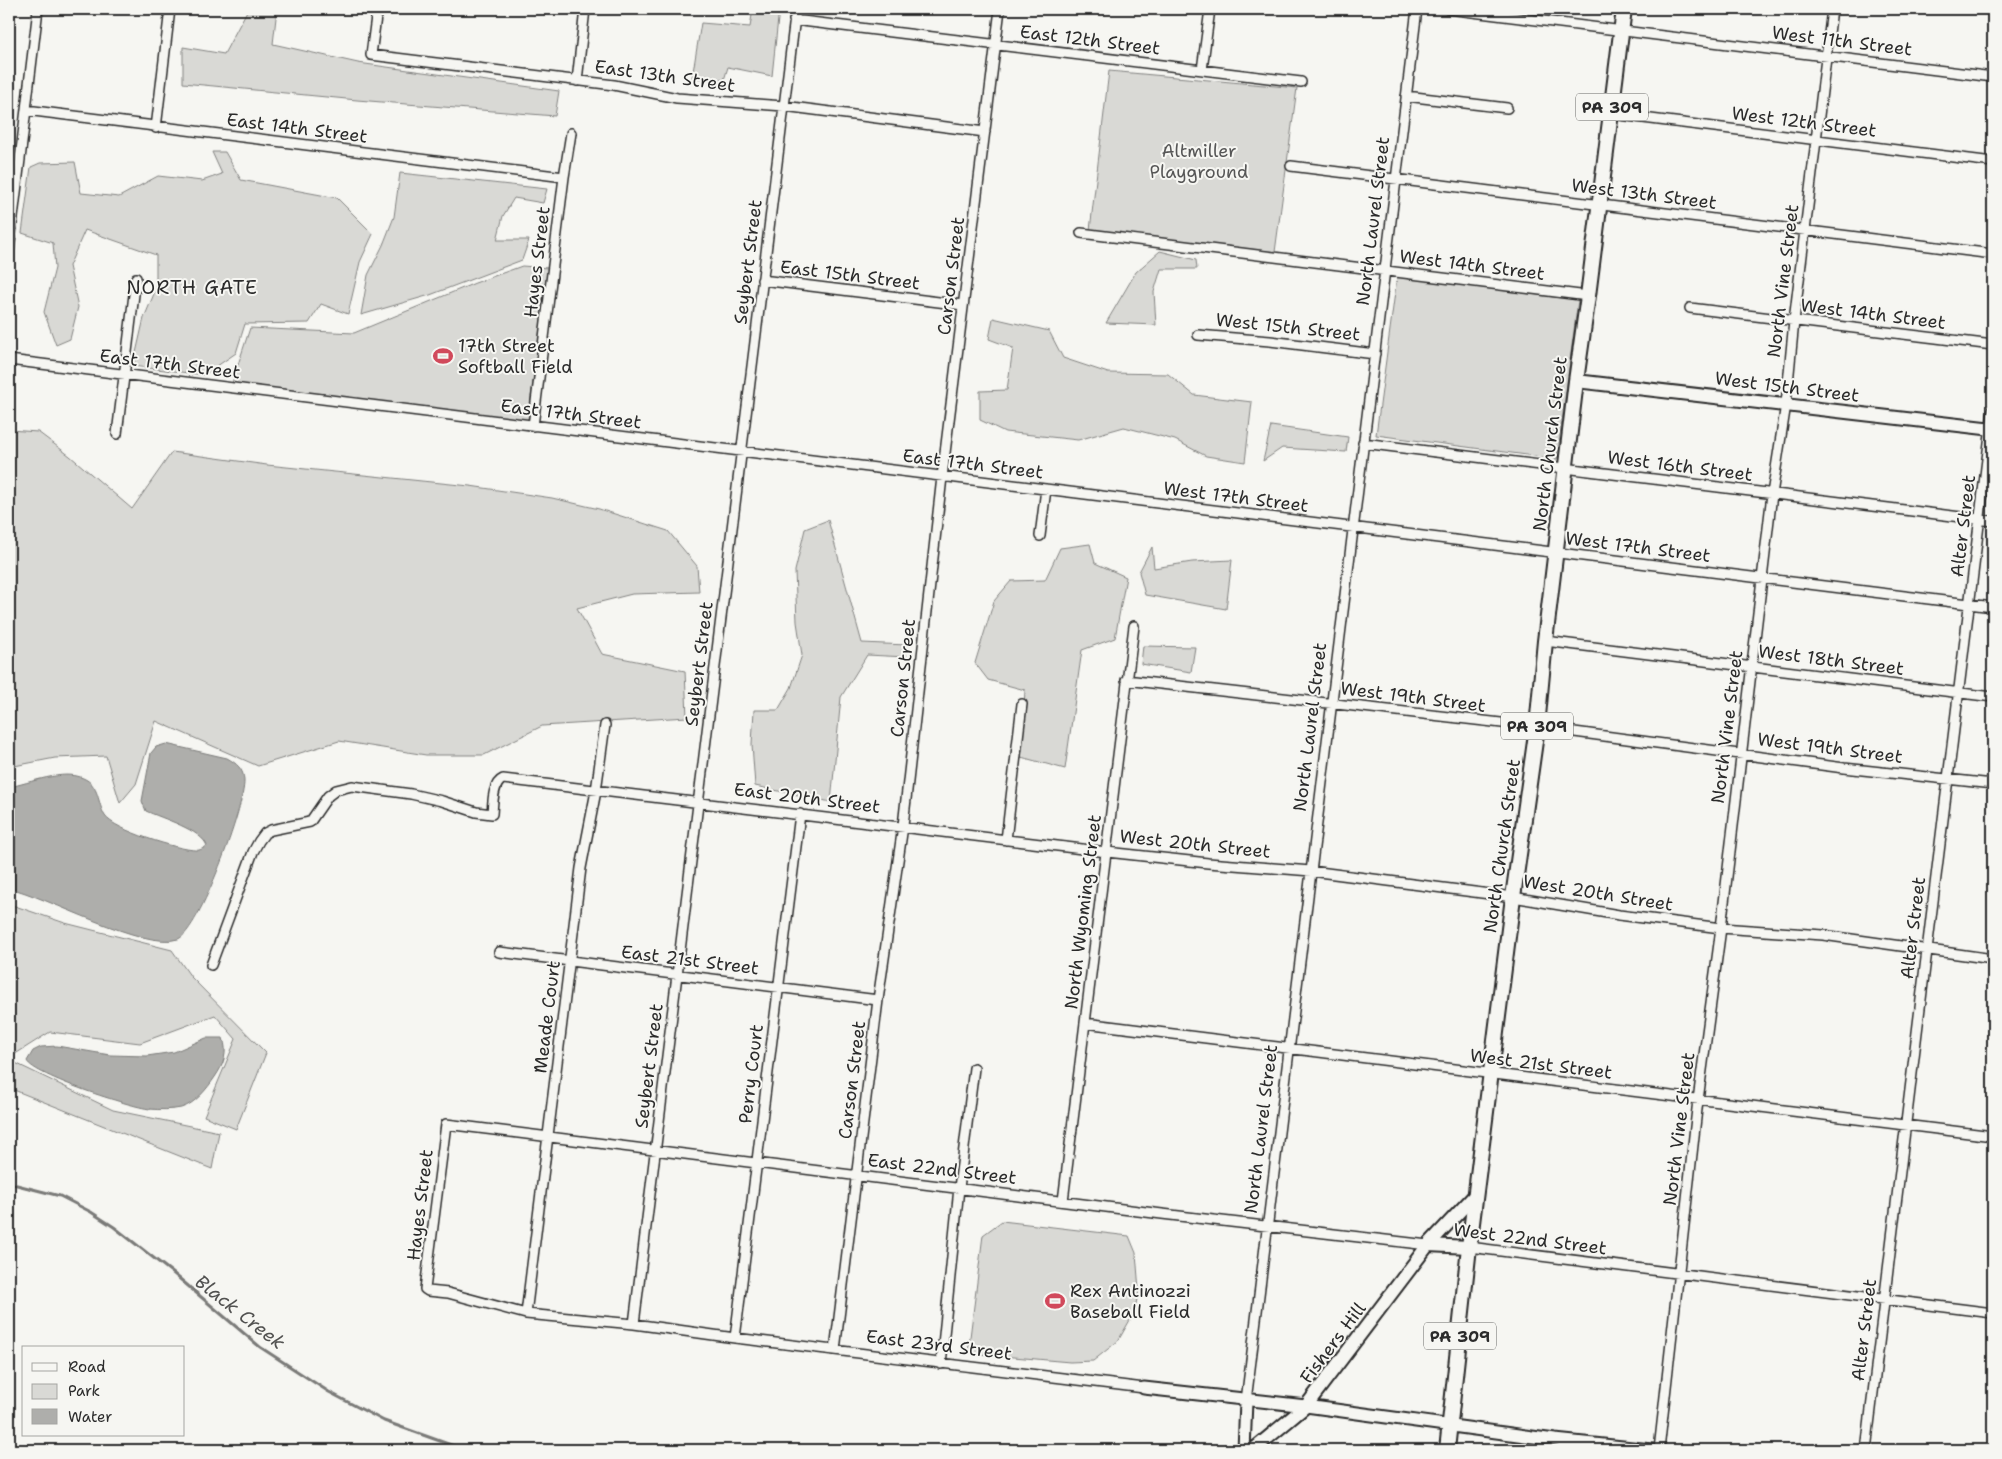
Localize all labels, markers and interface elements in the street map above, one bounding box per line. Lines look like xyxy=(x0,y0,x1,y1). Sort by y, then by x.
street label: East 12th Street xyxy=(1018,19,1162,61)
street label: West 11th Street xyxy=(1771,20,1914,62)
street label: East 13th Street xyxy=(593,54,737,98)
road number: PA 309 xyxy=(1576,94,1648,120)
street label: West 12th Street xyxy=(1730,101,1878,143)
street label: East 14th Street xyxy=(225,107,369,149)
street label: North Laurel Street xyxy=(1351,135,1395,307)
park label: Altmiller Playground xyxy=(1150,139,1248,184)
street label: West 13th Street xyxy=(1570,173,1718,215)
street label: Seybert Street xyxy=(728,198,768,326)
street label: North Vine Street xyxy=(1762,203,1804,359)
street label: Hayes Street xyxy=(518,205,556,319)
street label: Carson Street xyxy=(932,215,970,337)
street label: West 14th Street xyxy=(1398,244,1546,286)
street label: East 15th Street xyxy=(779,255,921,296)
district label: NORTH GATE xyxy=(126,275,258,300)
street label: West 14th Street xyxy=(1799,293,1947,335)
street label: West 15th Street xyxy=(1215,307,1362,347)
place label: 17th Street Softball Field xyxy=(458,334,573,379)
street label: East 17th Street xyxy=(98,343,242,385)
sports icon: 17th Street Softball Field xyxy=(432,345,454,367)
street label: North Church Street xyxy=(1527,355,1573,533)
street label: West 15th Street xyxy=(1713,366,1861,408)
street label: East 17th Street xyxy=(499,393,643,435)
street label: East 17th Street xyxy=(901,443,1045,485)
street label: West 16th Street xyxy=(1606,445,1754,487)
street label: Alter Street xyxy=(1945,473,1981,579)
street label: West 17th Street xyxy=(1162,476,1310,518)
street label: West 17th Street xyxy=(1564,526,1712,568)
street label: Seybert Street xyxy=(679,600,719,728)
street label: Carson Street xyxy=(885,617,921,738)
street label: West 18th Street xyxy=(1757,639,1905,681)
street label: North Laurel Street xyxy=(1288,641,1332,813)
street label: North Vine Street xyxy=(1706,649,1748,805)
street label: West 19th Street xyxy=(1339,676,1487,718)
road number: PA 309 xyxy=(1501,712,1573,739)
street label: West 19th Street xyxy=(1756,727,1904,769)
street label: North Church Street xyxy=(1478,757,1526,935)
street label: East 20th Street xyxy=(733,777,882,819)
street label: North Wyoming Street xyxy=(1059,813,1107,1011)
street label: West 20th Street xyxy=(1118,824,1272,864)
street label: West 20th Street xyxy=(1521,869,1675,917)
street label: Alter Street xyxy=(1895,875,1931,981)
street label: East 21st Street xyxy=(620,940,760,980)
street label: Meade Court xyxy=(528,959,566,1075)
street label: Seybert Street xyxy=(629,1002,669,1130)
street label: Carson Street xyxy=(833,1019,871,1141)
street label: Perry Court xyxy=(733,1023,769,1125)
street label: North Laurel Street xyxy=(1239,1043,1283,1215)
street label: West 21st Street xyxy=(1468,1043,1614,1085)
street label: North Vine Street xyxy=(1658,1051,1700,1207)
street label: Hayes Street xyxy=(401,1148,439,1262)
street label: East 22nd Street xyxy=(866,1148,1018,1190)
street label: West 22nd Street xyxy=(1452,1218,1608,1260)
water label: Black Creek xyxy=(190,1269,290,1355)
street label: Alter Street xyxy=(1846,1277,1882,1383)
place label: Rex Antinozzi Baseball Field xyxy=(1070,1279,1191,1324)
sports icon: Rex Antinozzi Baseball Field xyxy=(1044,1290,1066,1312)
street label: Fishers Hill xyxy=(1295,1297,1372,1388)
road number: PA 309 xyxy=(1424,1322,1496,1350)
street label: East 23rd Street xyxy=(865,1324,1013,1366)
legend xyxy=(22,1346,185,1436)
text: Road xyxy=(68,1357,106,1377)
text: Park xyxy=(68,1381,100,1401)
text: Water xyxy=(68,1407,112,1427)

